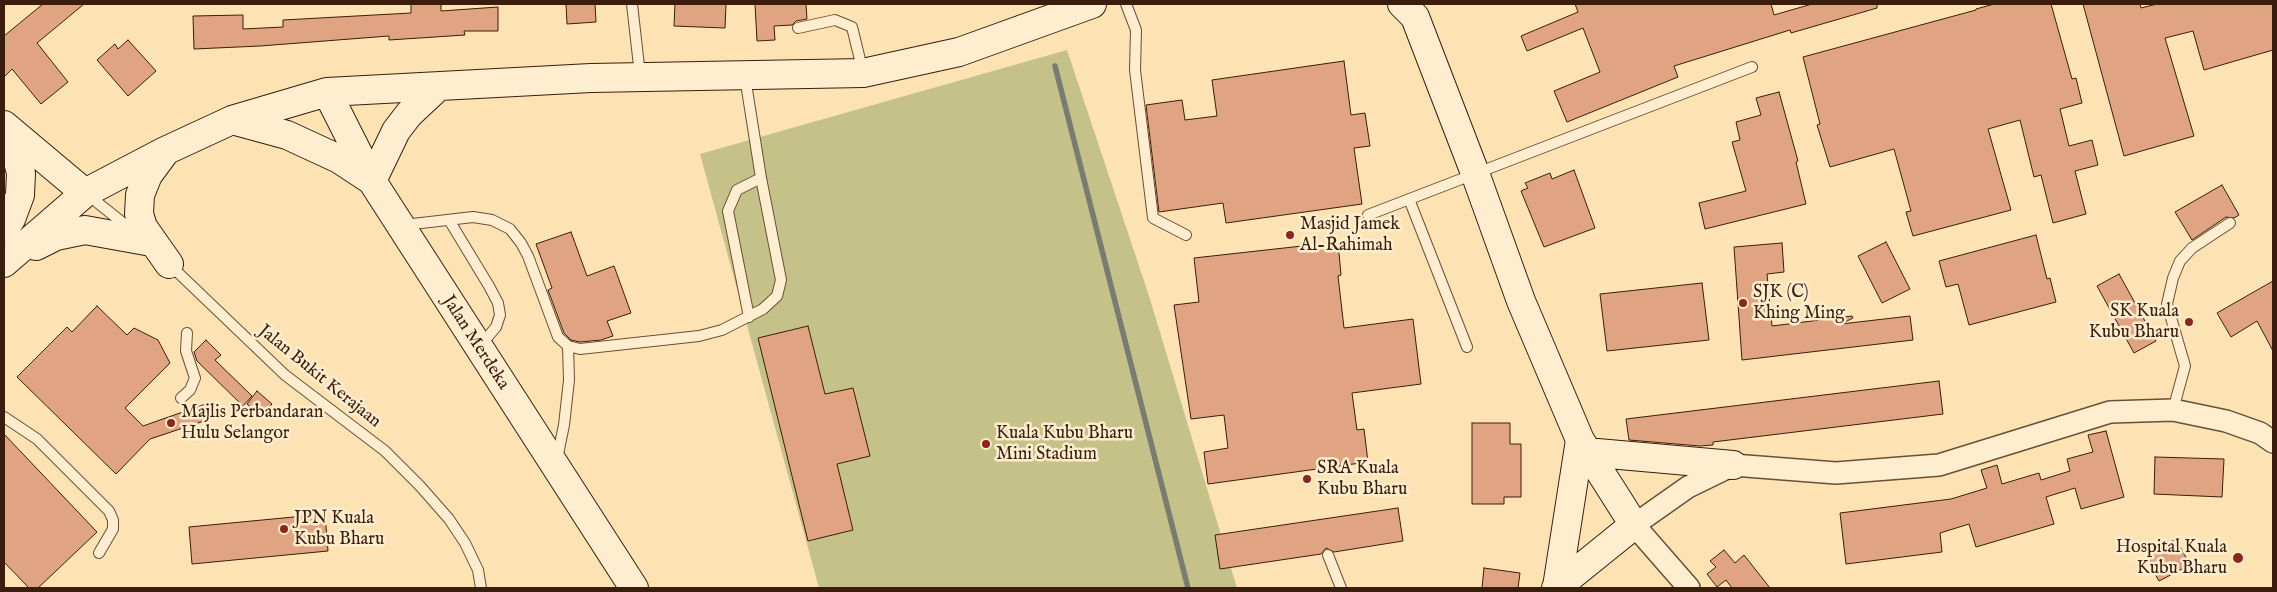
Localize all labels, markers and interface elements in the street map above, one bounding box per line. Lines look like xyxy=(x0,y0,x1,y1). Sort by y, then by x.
place label: Masjid Jamek Al-Rahimah xyxy=(1300,214,1400,256)
marker: Masjid Jamek Al-Rahimah xyxy=(1284,229,1296,241)
place label: SJK (C) Khing Ming xyxy=(1753,282,1845,324)
street label: Jalan Merdeka xyxy=(437,292,513,394)
marker: SJK (C) Khing Ming xyxy=(1737,297,1749,309)
place label: SK Kuala Kubu Bharu xyxy=(2089,301,2179,344)
marker: SK Kuala Kubu Bharu xyxy=(2183,316,2195,328)
street label: Jalan Bukit Kerajaan xyxy=(253,321,385,433)
place label: Majlis Perbandaran Hulu Selangor xyxy=(181,402,323,444)
marker: Majlis Perbandaran Hulu Selangor xyxy=(165,417,177,429)
place label: Kuala Kubu Bharu Mini Stadium xyxy=(996,423,1133,466)
marker: Kuala Kubu Bharu Mini Stadium xyxy=(980,438,992,450)
place label: SRA Kuala Kubu Bharu xyxy=(1317,458,1407,500)
marker: SRA Kuala Kubu Bharu xyxy=(1301,473,1313,485)
place label: JPN Kuala Kubu Bharu xyxy=(294,508,384,550)
marker: JPN Kuala Kubu Bharu xyxy=(278,523,290,535)
place label: Hospital Kuala Kubu Bharu xyxy=(2116,537,2227,580)
marker: Hospital Kuala Kubu Bharu xyxy=(2231,551,2245,565)

